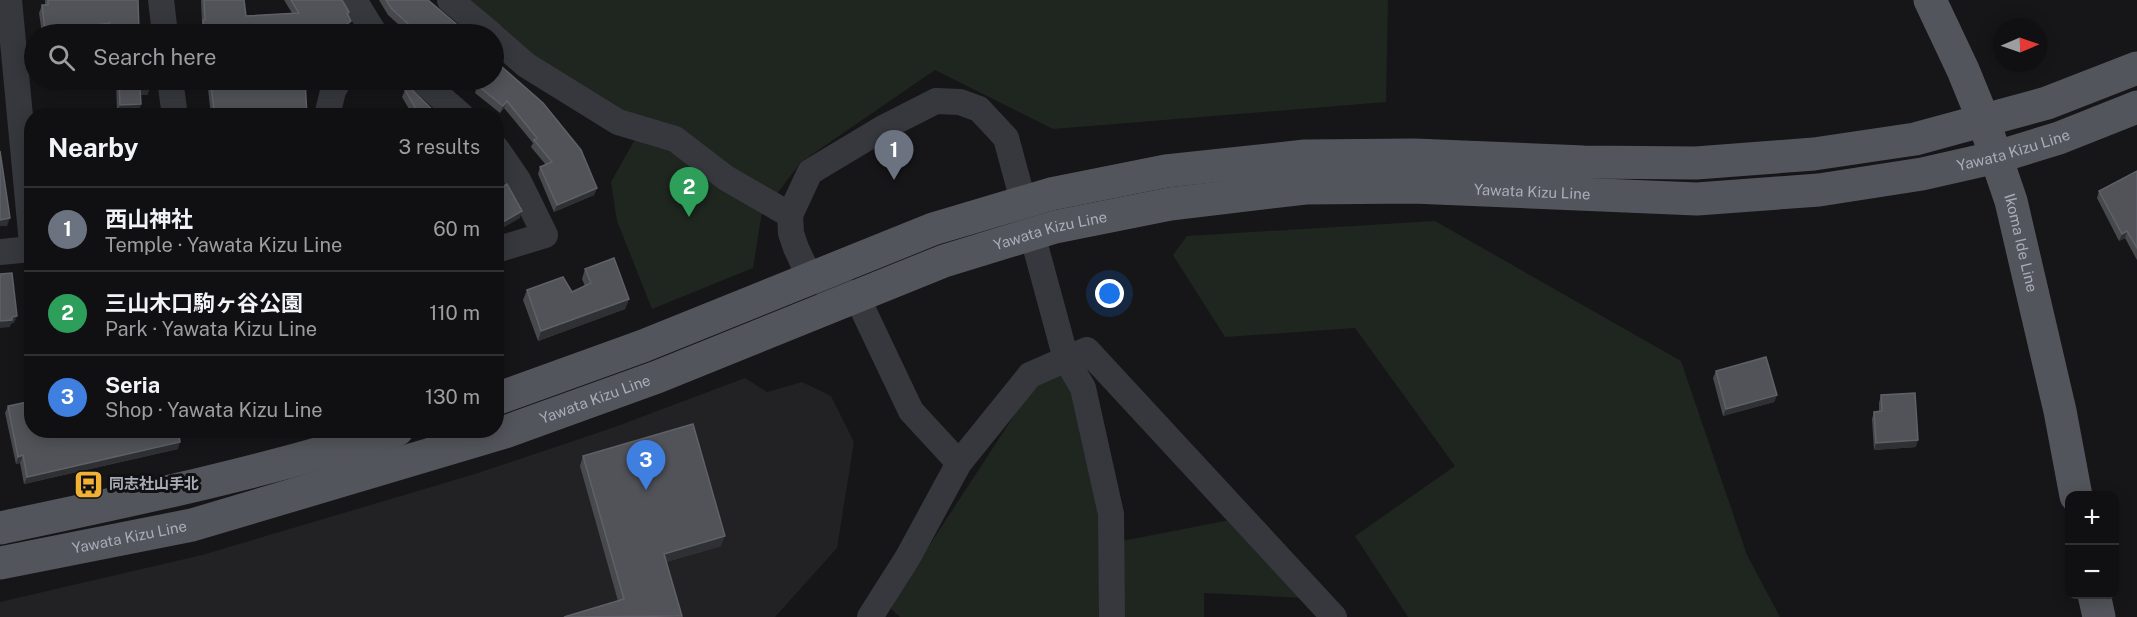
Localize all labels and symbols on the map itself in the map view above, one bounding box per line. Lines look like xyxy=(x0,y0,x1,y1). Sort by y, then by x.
north arrow xyxy=(1993,18,2047,72)
street label: Yawata Kizu Line xyxy=(1955,126,2072,174)
pin: 1 xyxy=(874,130,914,180)
pin: 2 xyxy=(670,168,708,217)
street label: Yawata Kizu Line xyxy=(1474,181,1591,202)
street label: Ikoma Ide Line xyxy=(2001,191,2041,294)
street label: Yawata Kizu Line xyxy=(991,208,1108,253)
your location xyxy=(1095,279,1124,308)
street label: Yawata Kizu Line xyxy=(537,371,653,427)
pin: 3 xyxy=(626,440,666,490)
bus stop icon: 同志社山手北 xyxy=(72,468,104,500)
place label: 同志社山手北 xyxy=(109,475,199,492)
street label: Yawata Kizu Line xyxy=(71,517,188,557)

